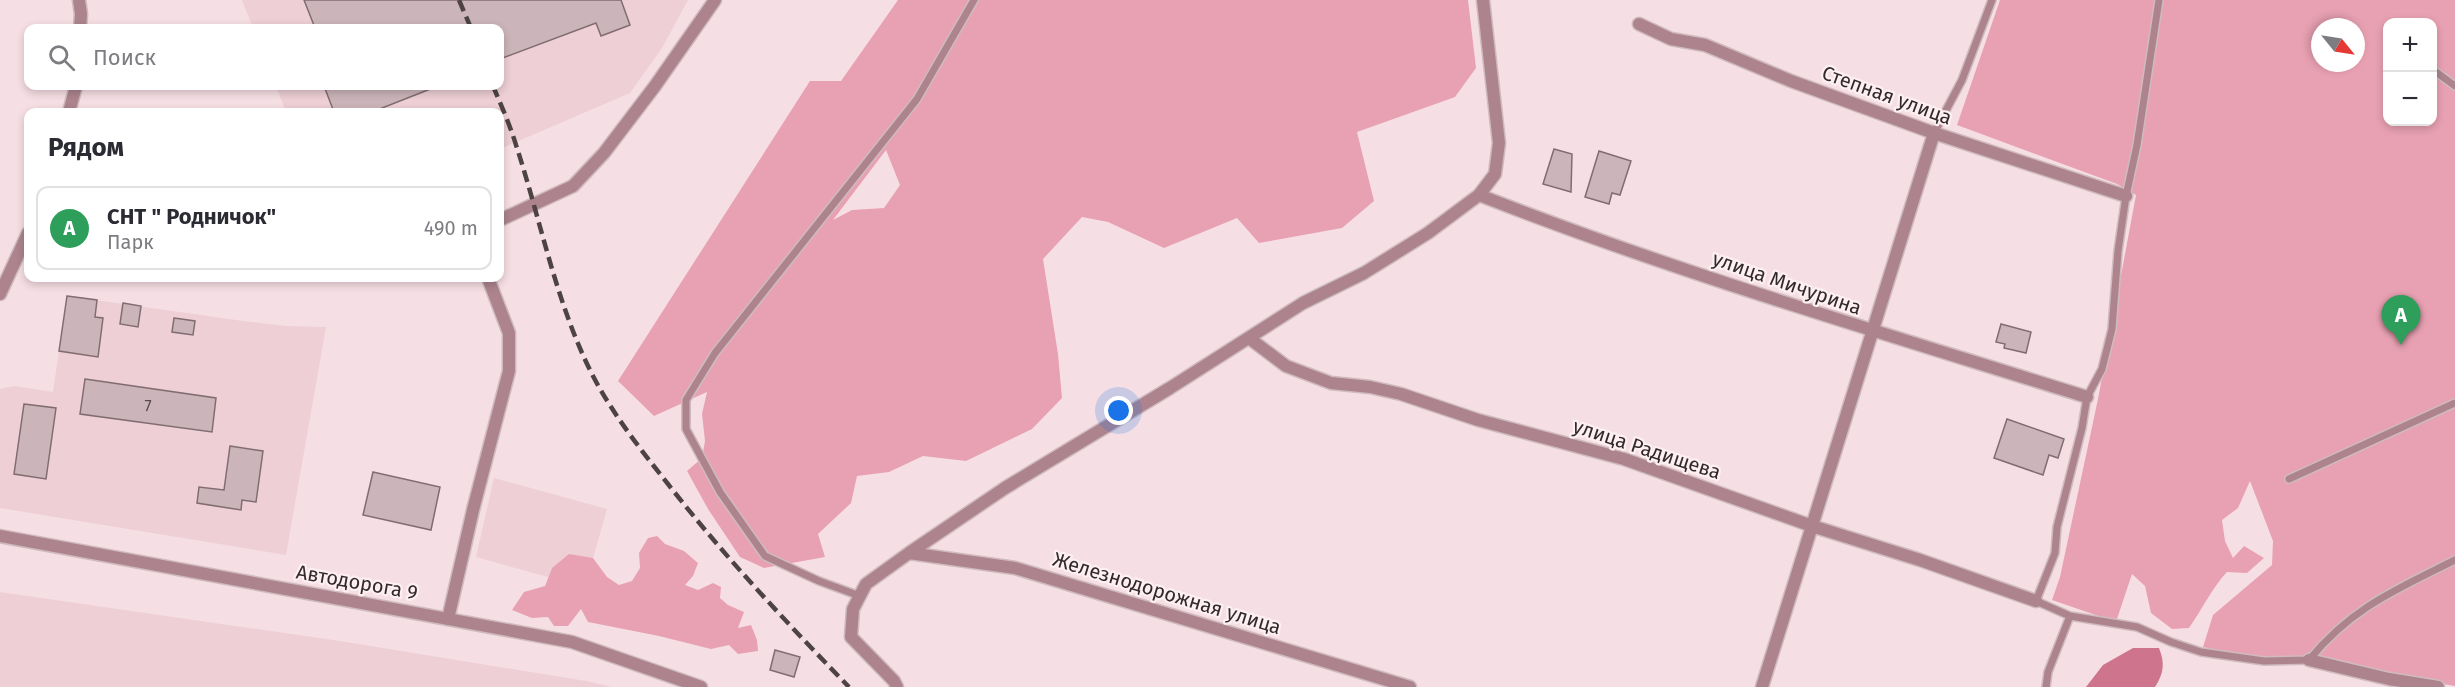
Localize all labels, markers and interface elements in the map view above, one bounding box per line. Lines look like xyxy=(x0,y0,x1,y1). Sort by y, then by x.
north arrow xyxy=(2311,18,2365,72)
map controls xyxy=(2383,18,2437,126)
button: + xyxy=(2383,18,2437,72)
search box xyxy=(24,24,504,90)
icon: search xyxy=(45,41,78,74)
text: Поиск xyxy=(93,44,156,71)
street label: Степная улица xyxy=(1819,60,1955,130)
button: − xyxy=(2383,72,2437,126)
text: Рядом xyxy=(48,132,124,163)
text: СНТ " Родничок" xyxy=(107,203,276,230)
text: A xyxy=(64,216,75,240)
text: 490 m xyxy=(424,216,478,240)
text: Парк xyxy=(107,230,154,254)
street label: улица Мичурина xyxy=(1709,246,1865,320)
pin: A xyxy=(2382,296,2420,345)
your location xyxy=(1104,396,1133,425)
house number: 7 xyxy=(144,397,152,416)
street label: улица Радищева xyxy=(1570,414,1724,484)
street label: Железнодорожная улица xyxy=(1050,547,1284,639)
street label: Автодорога 9 xyxy=(294,559,420,605)

